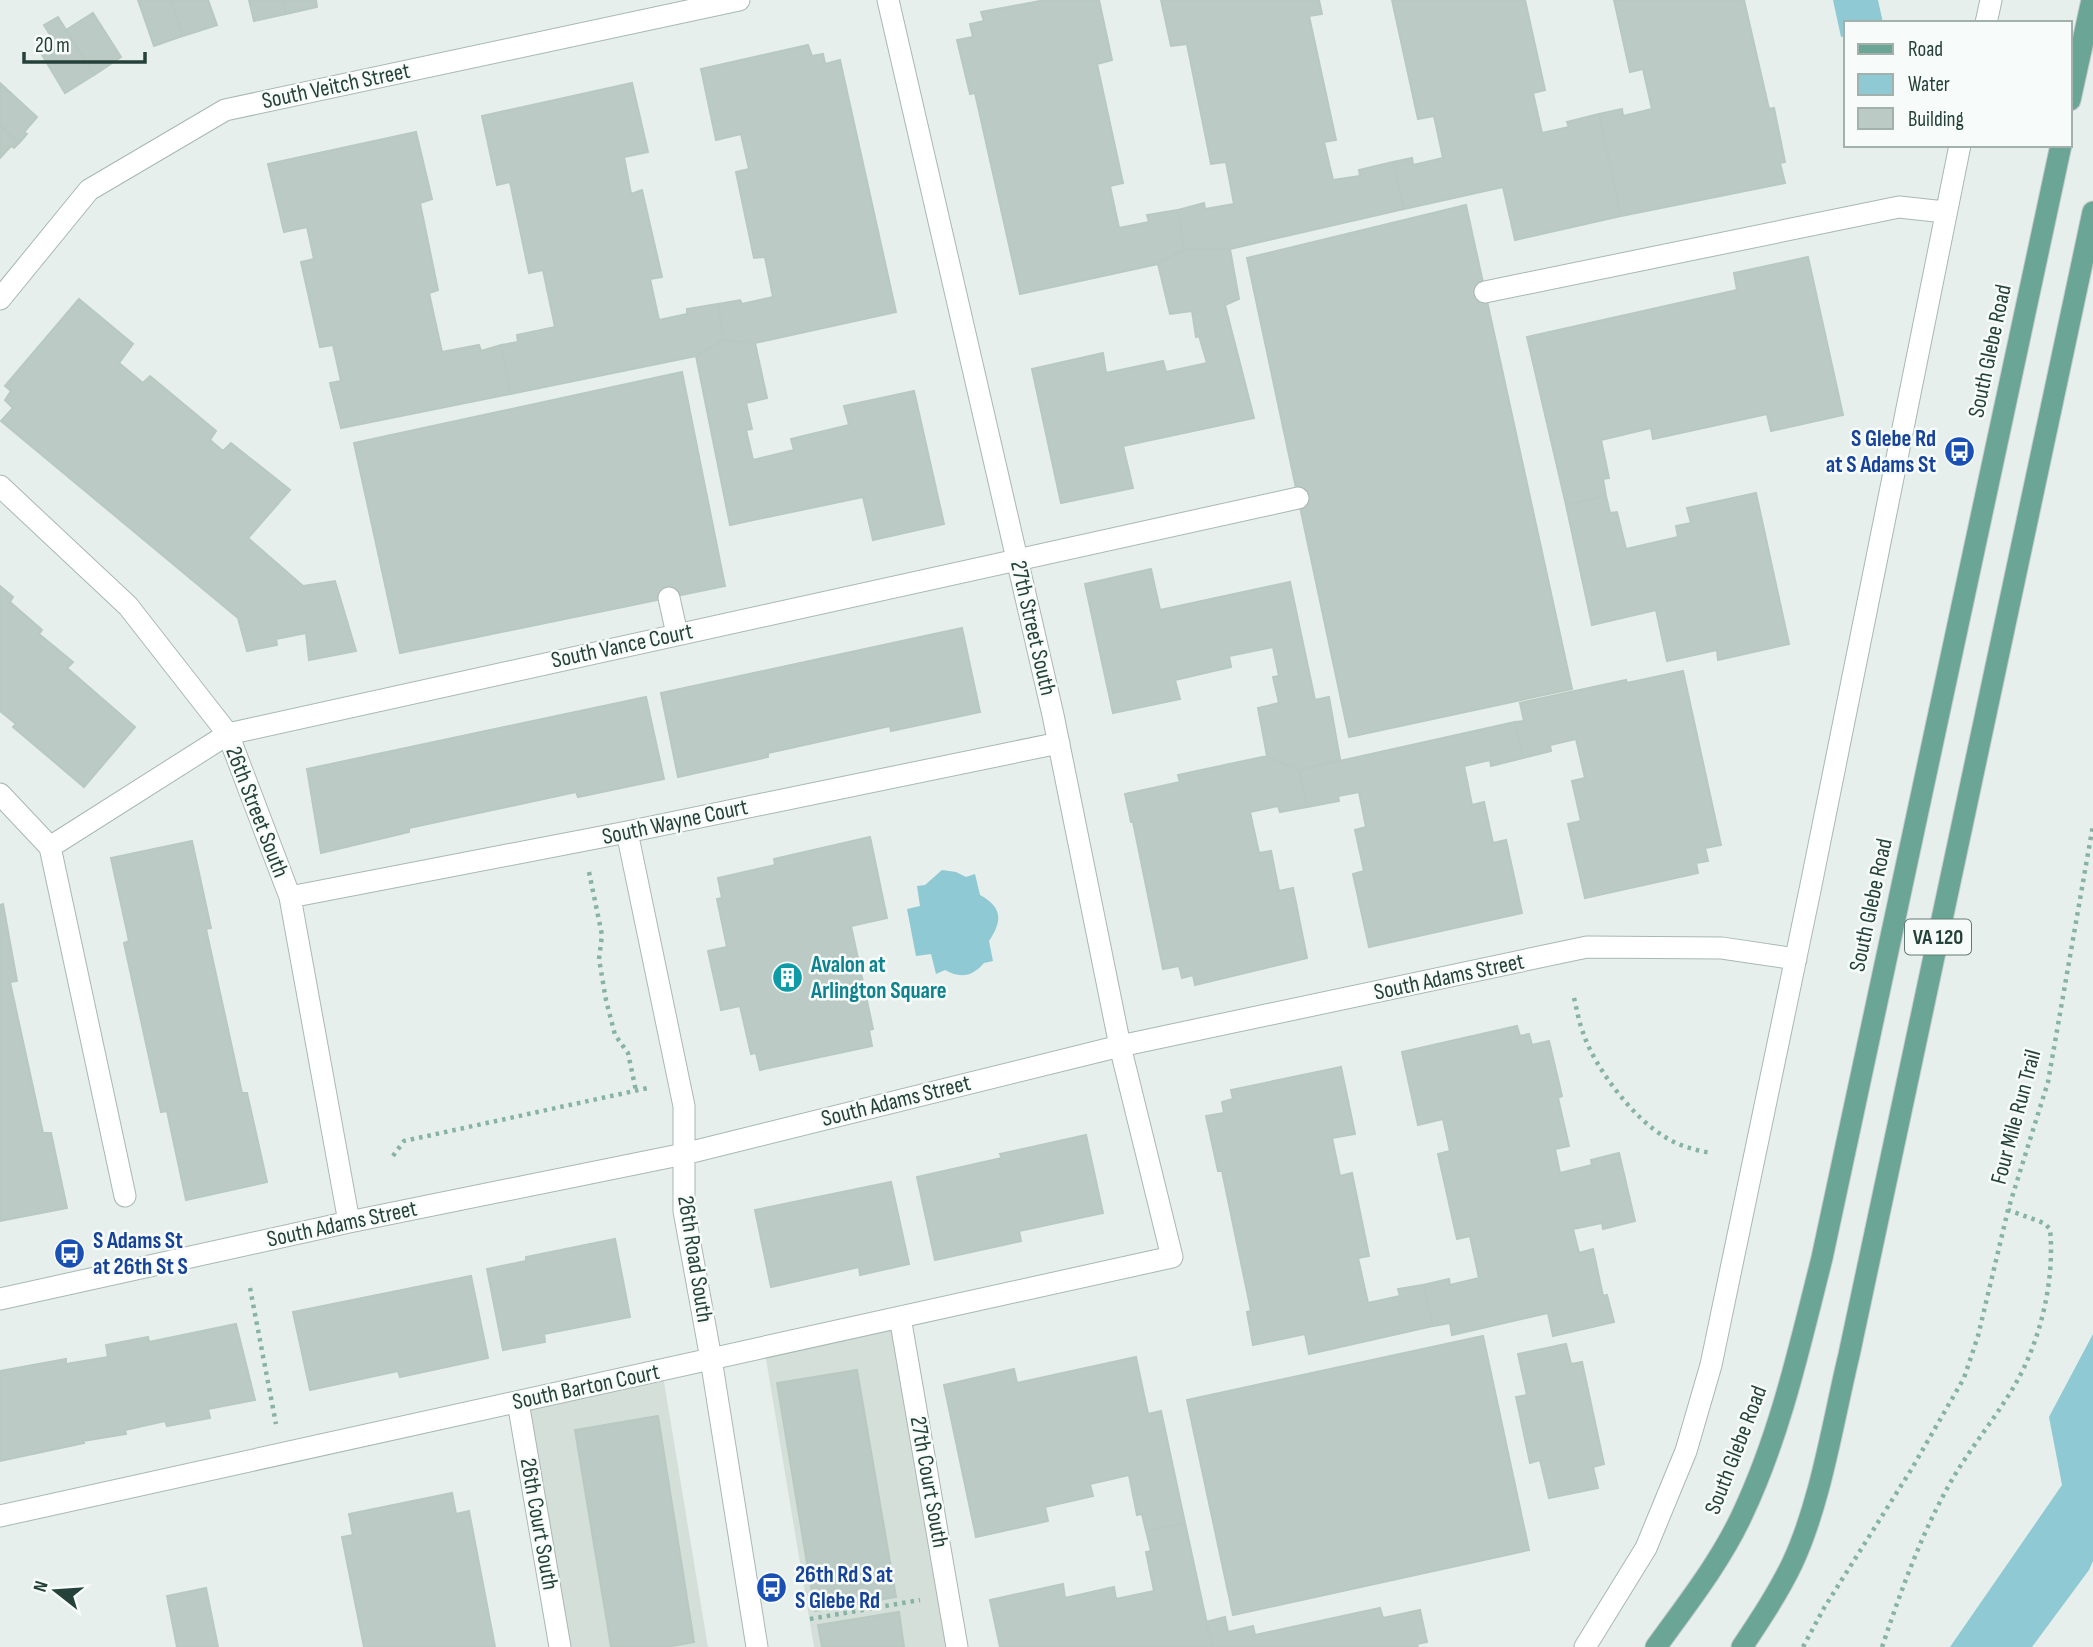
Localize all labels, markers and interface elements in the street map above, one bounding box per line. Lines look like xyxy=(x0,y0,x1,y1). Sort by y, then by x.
scale bar xyxy=(24,21,145,65)
legend xyxy=(1844,21,2072,147)
text: 20 m xyxy=(35,33,70,58)
text: Road xyxy=(1908,37,1943,62)
street label: South Veitch Street xyxy=(259,57,413,115)
text: Water xyxy=(1908,72,1950,97)
text: Building xyxy=(1908,107,1964,132)
street label: South Glebe Road xyxy=(1962,282,2018,420)
place label: S Glebe Rd at S Adams St xyxy=(1826,425,1936,479)
bus stop icon: S Glebe Rd at S Adams St xyxy=(1942,435,1976,469)
street label: 27th Street South xyxy=(1004,558,1062,698)
street label: South Vance Court xyxy=(549,617,695,675)
street label: 26th Street South xyxy=(219,743,295,881)
street label: South Wayne Court xyxy=(600,793,750,851)
street label: South Glebe Road xyxy=(1843,836,1899,974)
road number: VA 120 xyxy=(1905,920,1971,954)
street label: South Adams Street xyxy=(1371,947,1527,1007)
place label: Avalon at Arlington Square xyxy=(810,951,947,1005)
building icon: Avalon at Arlington Square xyxy=(771,961,805,995)
street label: Four Mile Run Trail xyxy=(1985,1047,2047,1187)
street label: South Adams Street xyxy=(819,1069,973,1133)
street label: South Adams Street xyxy=(264,1194,420,1254)
street label: 26th Road South xyxy=(671,1194,719,1324)
place label: S Adams St at 26th St S xyxy=(93,1227,188,1281)
bus stop icon: S Adams St at 26th St S xyxy=(53,1237,87,1271)
street label: South Barton Court xyxy=(510,1358,662,1416)
street label: South Glebe Road xyxy=(1699,1382,1773,1518)
street label: 27th Court South xyxy=(904,1414,954,1550)
street label: 26th Court South xyxy=(514,1456,564,1592)
north arrow xyxy=(21,1556,91,1626)
place label: 26th Rd S at S Glebe Rd xyxy=(795,1561,893,1615)
bus stop icon: 26th Rd S at S Glebe Rd xyxy=(755,1571,789,1605)
text: N xyxy=(29,1578,54,1595)

